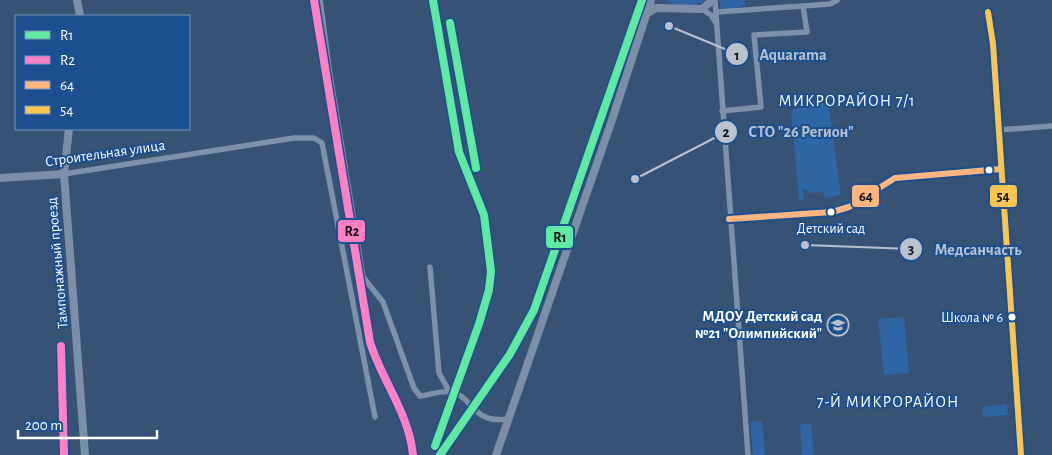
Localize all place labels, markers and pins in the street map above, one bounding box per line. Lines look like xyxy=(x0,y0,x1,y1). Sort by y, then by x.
callout: Aquarama xyxy=(725,39,837,70)
callout: СТО "26 Регион" xyxy=(713,116,864,147)
unlabelled marker xyxy=(984,165,994,175)
marker: Детский сад xyxy=(826,207,836,217)
place label: Детский сад xyxy=(797,222,865,236)
callout: Медсанчасть xyxy=(899,233,1031,264)
place label: МДОУ Детский сад №21 "Олимпийский" xyxy=(695,309,822,341)
place label: Школа № 6 xyxy=(941,311,1003,325)
marker: Школа № 6 xyxy=(1007,312,1017,322)
school or university icon: МДОУ Детский сад №21 "Олимпийский" xyxy=(826,313,850,337)

